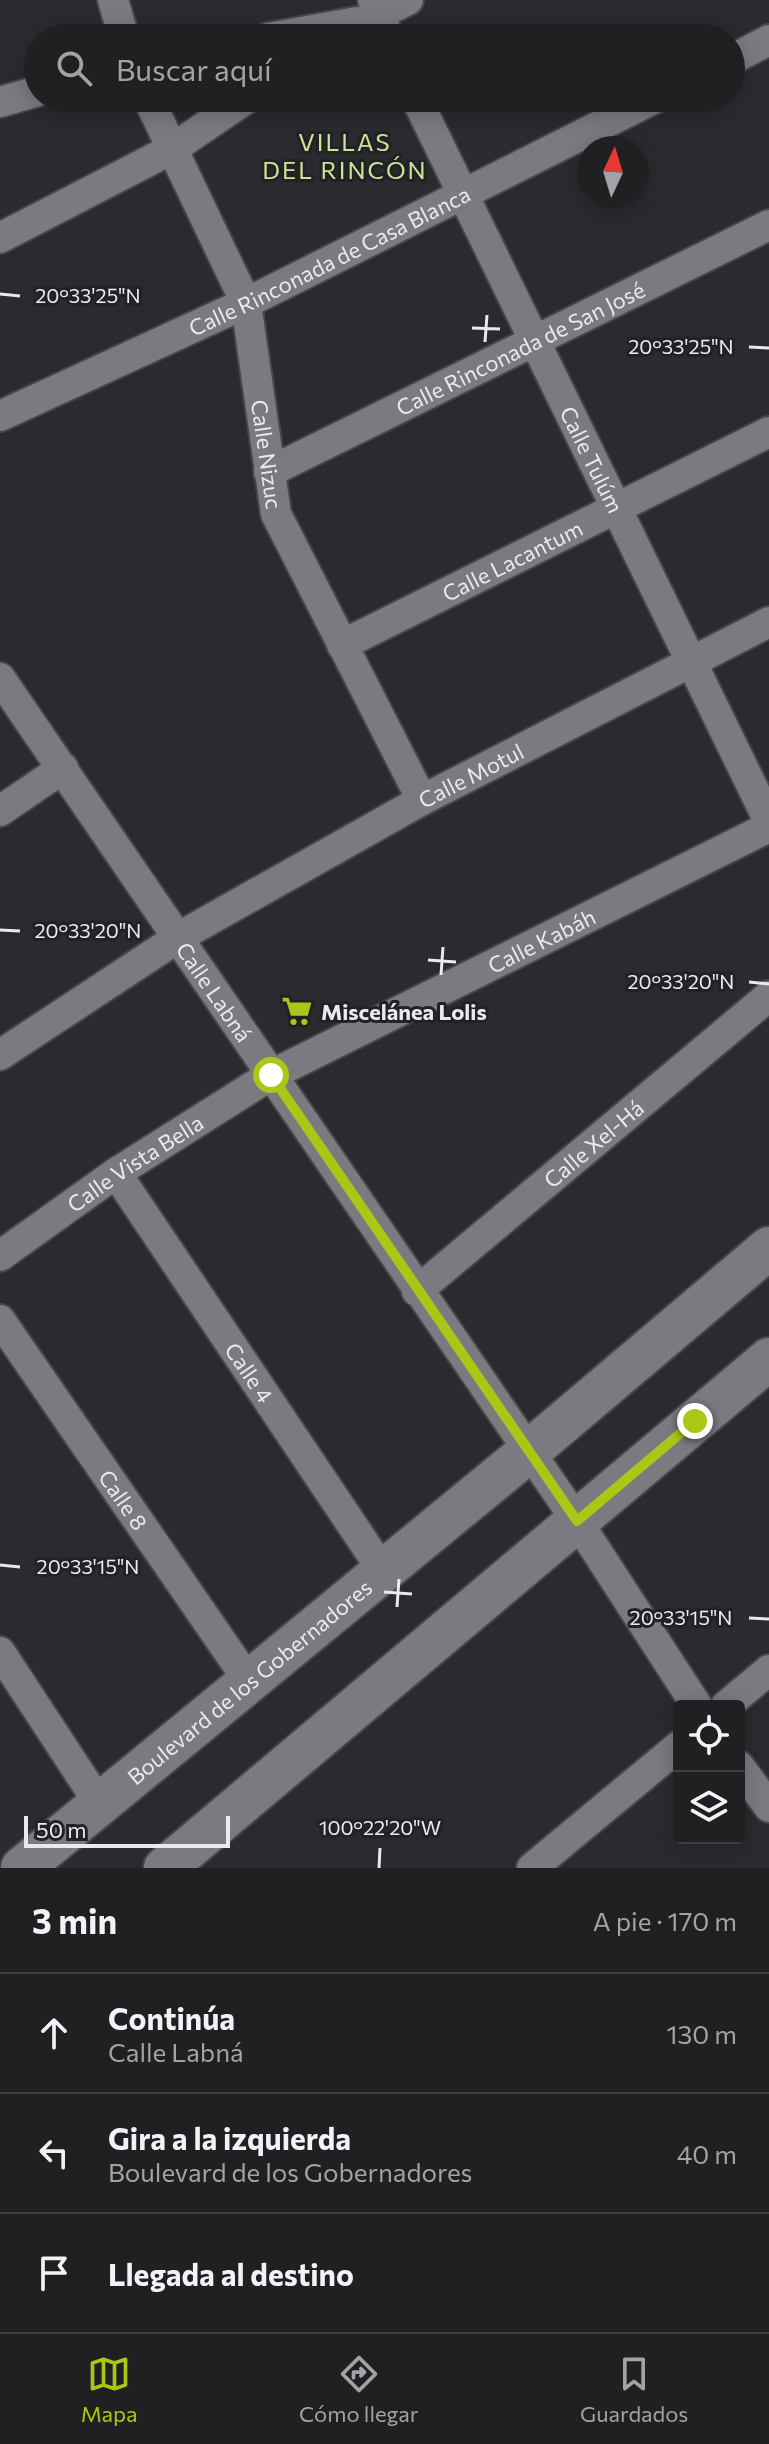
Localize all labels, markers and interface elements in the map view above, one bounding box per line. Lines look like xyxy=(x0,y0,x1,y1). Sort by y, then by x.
search box xyxy=(24,24,745,112)
icon: search xyxy=(52,46,96,90)
text: Buscar aquí xyxy=(116,50,272,87)
district label: VILLAS DEL RINCÓN xyxy=(262,127,428,184)
north arrow xyxy=(577,136,649,208)
street label: Calle Rinconada de Casa Blanca xyxy=(184,180,474,341)
street label: Calle Rinconada de San José xyxy=(391,275,649,421)
text: 20°33'25"N xyxy=(35,283,141,307)
text: 20°33'25"N xyxy=(628,334,734,358)
street label: Calle Nizuc xyxy=(246,398,289,511)
street label: Calle Tulúm xyxy=(555,402,630,517)
street label: Calle Lacantum xyxy=(437,514,587,606)
street label: Calle Motul xyxy=(414,737,528,813)
street label: Calle Kabáh xyxy=(483,902,600,979)
text: 20°33'20"N xyxy=(35,918,141,942)
street label: Calle Labná xyxy=(171,937,258,1047)
text: 20°33'20"N xyxy=(628,969,734,993)
supermarket icon: Miscelánea Lolis xyxy=(280,994,314,1028)
place label: Miscelánea Lolis xyxy=(321,998,487,1025)
route start xyxy=(253,1057,289,1093)
street label: Calle Xel-Há xyxy=(538,1094,649,1193)
street label: Calle Vista Bella xyxy=(61,1108,208,1217)
street label: Calle 4 xyxy=(220,1337,280,1408)
route end xyxy=(677,1403,713,1439)
street label: Calle 8 xyxy=(94,1464,154,1535)
text: 20°33'15"N xyxy=(37,1554,139,1578)
street label: Boulevard de los Gobernadores xyxy=(121,1573,377,1790)
text: 20°33'15"N xyxy=(630,1605,732,1629)
map controls xyxy=(673,1700,745,1844)
button: locate xyxy=(673,1700,745,1772)
button: layers xyxy=(673,1772,745,1844)
scale bar xyxy=(24,1812,230,1848)
text: 100°22'20"W xyxy=(319,1815,441,1839)
text: 50 m xyxy=(36,1816,86,1843)
text: 3 min xyxy=(32,1899,117,1941)
text: A pie · 170 m xyxy=(593,1905,737,1936)
text: Continúa xyxy=(108,1999,235,2036)
icon: ahead xyxy=(32,2011,76,2055)
text: 130 m xyxy=(666,2018,737,2049)
text: Calle Labná xyxy=(108,2036,244,2067)
text: Gira a la izquierda xyxy=(108,2119,351,2156)
icon: left xyxy=(32,2131,76,2175)
text: 40 m xyxy=(677,2138,737,2169)
text: Boulevard de los Gobernadores xyxy=(108,2156,472,2187)
icon: arrive xyxy=(32,2251,76,2295)
text: Llegada al destino xyxy=(108,2255,354,2292)
tab: Mapa xyxy=(81,2352,138,2427)
tab: Cómo llegar xyxy=(299,2352,419,2427)
tab: Guardados xyxy=(580,2352,688,2427)

